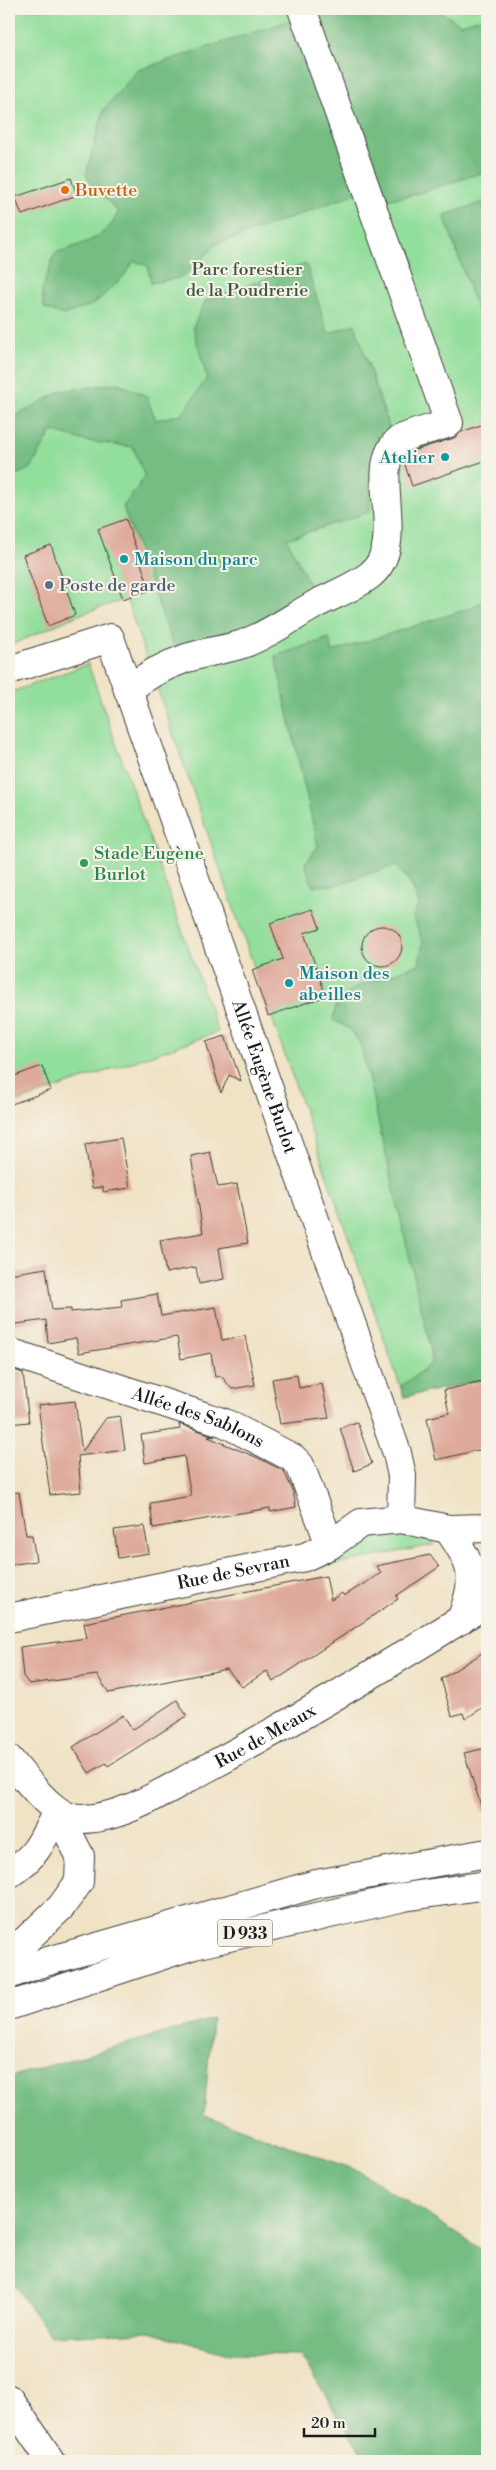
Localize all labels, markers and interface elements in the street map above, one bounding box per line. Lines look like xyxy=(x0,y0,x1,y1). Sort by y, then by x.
place label: Buvette xyxy=(74,179,137,202)
marker: Buvette xyxy=(59,184,71,196)
park label: Parc forestier de la Poudrerie xyxy=(186,258,308,302)
place label: Atelier xyxy=(378,446,435,469)
marker: Atelier xyxy=(439,451,451,463)
place label: Maison du parc xyxy=(134,548,258,571)
marker: Maison du parc xyxy=(118,553,130,565)
place label: Poste de garde xyxy=(59,574,176,597)
marker: Poste de garde xyxy=(43,579,55,591)
place label: Stade Eugène Burlot xyxy=(93,842,204,886)
marker: Stade Eugène Burlot xyxy=(78,857,90,869)
place label: Maison des abeilles xyxy=(299,962,390,1006)
marker: Maison des abeilles xyxy=(283,977,295,989)
street label: Allée Eugène Burlot xyxy=(226,996,302,1157)
street label: Allée des Sablons xyxy=(128,1382,268,1453)
street label: Rue de Sevran xyxy=(175,1549,292,1595)
street label: Rue de Meaux xyxy=(211,1699,321,1774)
road number: D 933 xyxy=(218,1920,272,1946)
scale bar xyxy=(304,2405,375,2437)
text: 20 m xyxy=(311,2414,346,2433)

